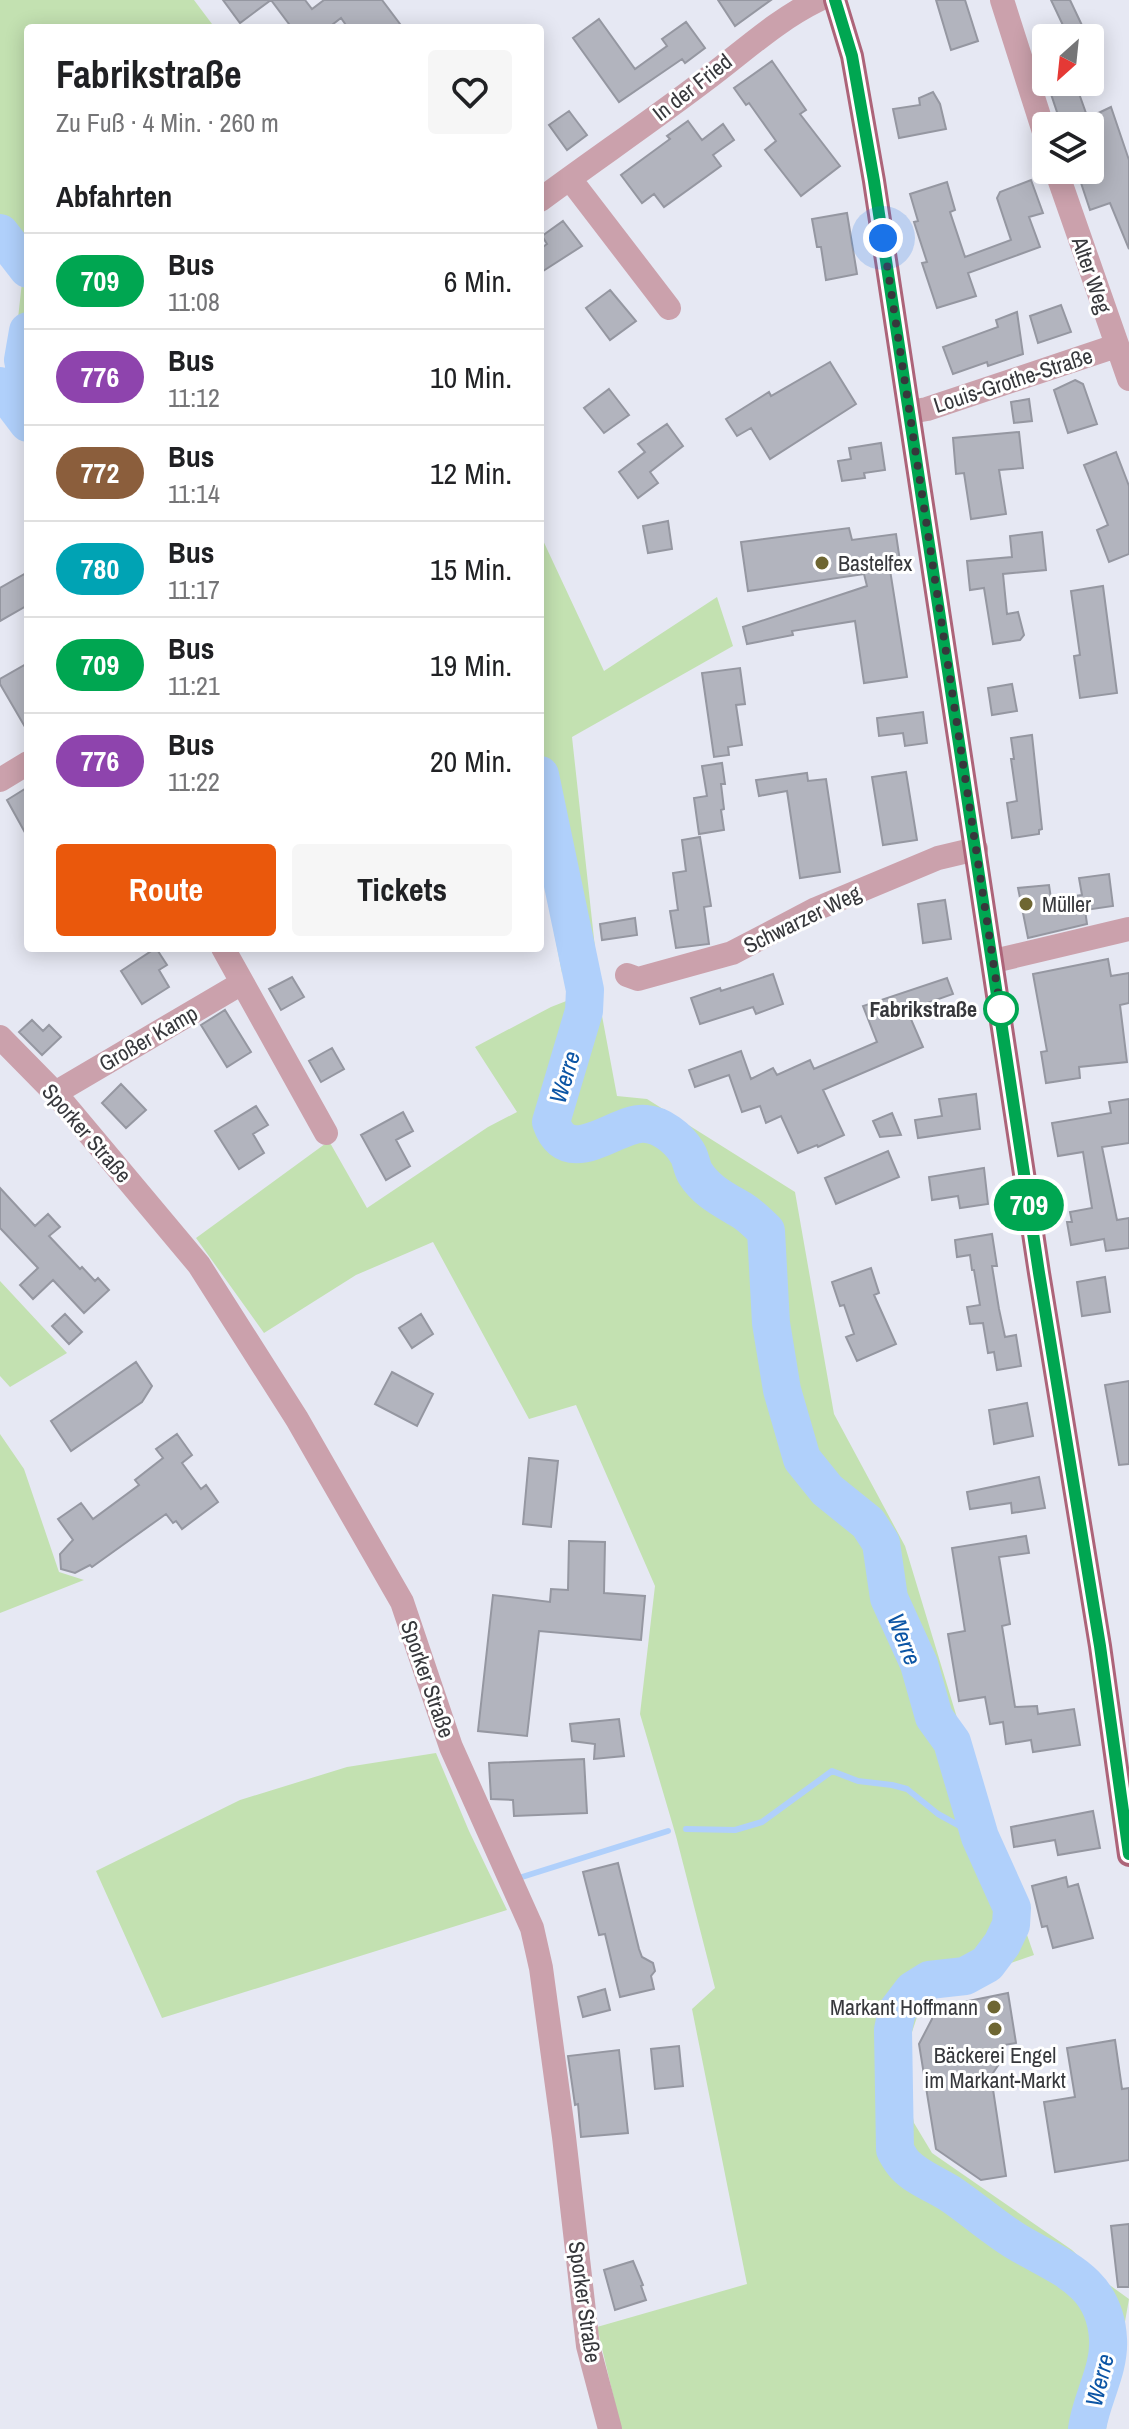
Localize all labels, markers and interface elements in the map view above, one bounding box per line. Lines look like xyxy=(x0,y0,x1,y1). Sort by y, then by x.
north arrow xyxy=(1032,24,1104,96)
map controls xyxy=(1032,24,1104,184)
street label: In der Fried xyxy=(646,46,738,128)
text: Fabrikstraße xyxy=(56,49,242,100)
button: heart xyxy=(428,50,512,134)
text: Zu Fuß · 4 Min. · 260 m xyxy=(56,105,279,140)
button: layers xyxy=(1032,112,1104,184)
text: Abfahrten xyxy=(56,176,172,216)
your location xyxy=(863,218,903,258)
street label: Alter Weg xyxy=(1065,232,1119,317)
text: Bus xyxy=(168,244,214,284)
text: 6 Min. xyxy=(444,261,512,301)
text: 709 xyxy=(81,262,119,300)
text: 11:08 xyxy=(168,284,220,319)
text: Bus xyxy=(168,340,214,380)
street label: Louis-Grothe-Straße xyxy=(930,340,1096,420)
text: 10 Min. xyxy=(430,357,512,397)
text: 776 xyxy=(81,358,119,396)
text: 11:12 xyxy=(168,380,220,415)
text: Bus xyxy=(168,436,214,476)
text: 12 Min. xyxy=(430,453,512,493)
text: 772 xyxy=(81,454,119,492)
text: 11:14 xyxy=(168,476,220,511)
text: Bus xyxy=(168,532,214,572)
place label: Bastelfex xyxy=(838,548,912,578)
text: 15 Min. xyxy=(430,549,512,589)
text: 780 xyxy=(81,550,119,588)
marker: Bastelfex xyxy=(813,554,831,572)
text: 11:17 xyxy=(168,572,220,607)
text: Bus xyxy=(168,628,214,668)
text: 19 Min. xyxy=(430,645,512,685)
text: 709 xyxy=(81,646,119,684)
text: 11:21 xyxy=(168,668,220,703)
text: Bus xyxy=(168,724,214,764)
text: 20 Min. xyxy=(430,741,512,781)
text: 776 xyxy=(81,742,119,780)
text: 11:22 xyxy=(168,764,220,799)
button: Route xyxy=(56,844,276,936)
button: Tickets xyxy=(292,844,512,936)
street label: Schwarzer Weg xyxy=(738,878,866,960)
place label: Müller xyxy=(1042,889,1091,919)
marker: Müller xyxy=(1017,895,1035,913)
marker: Fabrikstraße xyxy=(984,992,1018,1026)
place label: Fabrikstraße xyxy=(870,994,977,1024)
street label: Großer Kamp xyxy=(93,998,203,1078)
water label: Werre xyxy=(541,1047,587,1107)
street label: Sporker Straße xyxy=(36,1077,138,1189)
line badge: 709 xyxy=(983,1179,1075,1231)
text: 709 xyxy=(1010,1186,1048,1224)
water label: Werre xyxy=(881,1608,929,1670)
street label: Sporker Straße xyxy=(394,1616,462,1742)
place label: Markant Hoffmann xyxy=(830,1992,978,2022)
marker: Markant Hoffmann xyxy=(985,1998,1003,2016)
marker: Bäckerei Engel im Markant-Markt xyxy=(986,2020,1004,2038)
place label: Bäckerei Engel im Markant-Markt xyxy=(924,2040,1066,2095)
street label: Sporker Straße xyxy=(562,2239,608,2365)
water label: Werre xyxy=(1077,2350,1121,2410)

